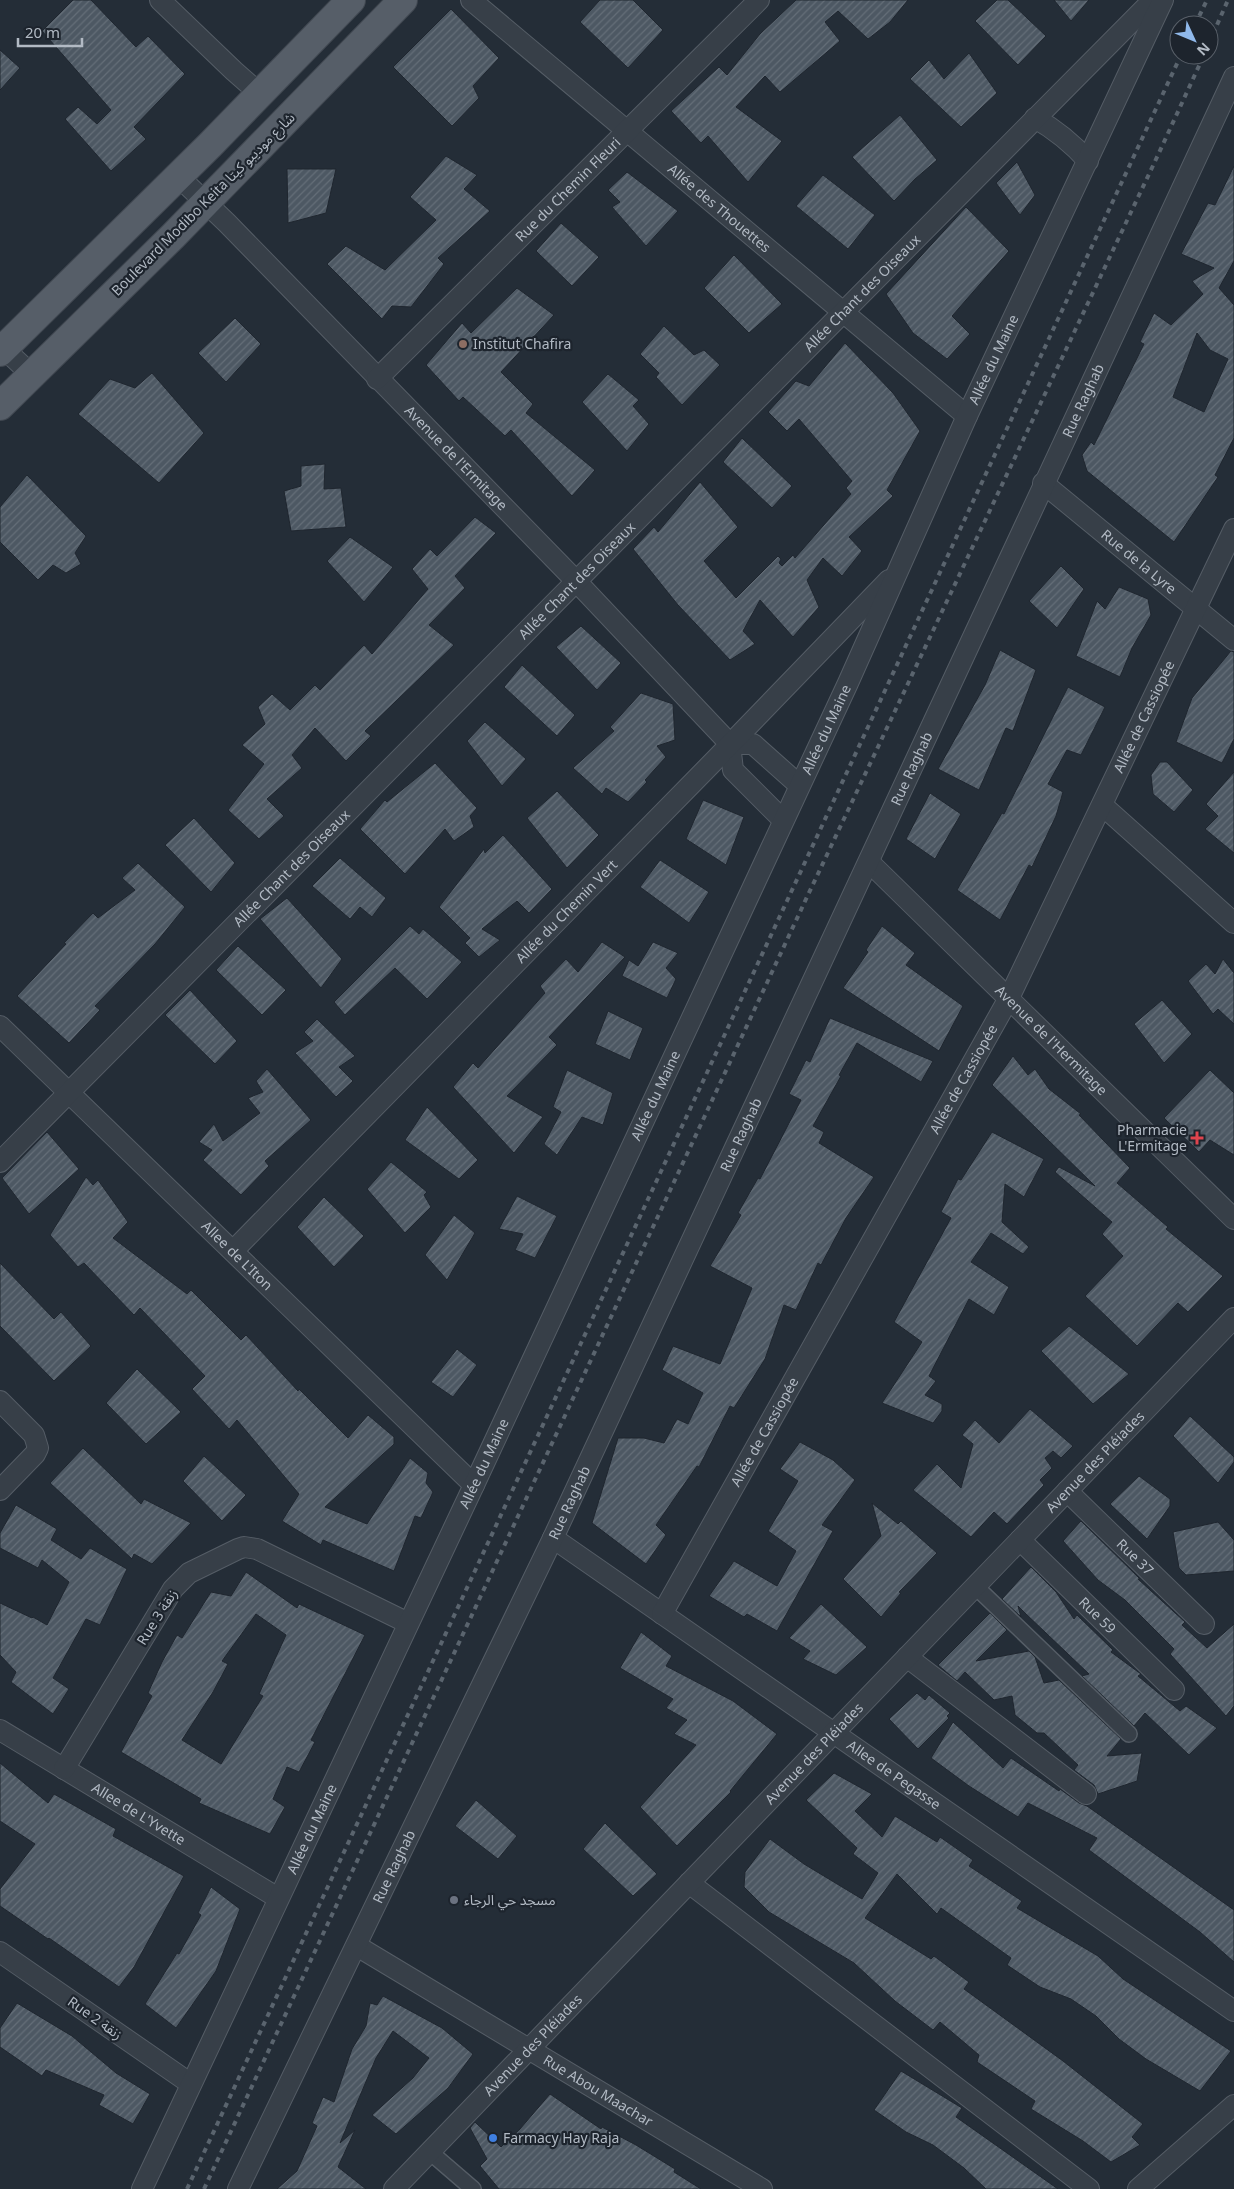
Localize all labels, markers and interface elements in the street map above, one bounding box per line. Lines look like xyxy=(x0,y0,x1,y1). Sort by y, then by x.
scale bar xyxy=(18,15,81,47)
north arrow xyxy=(1169,15,1219,65)
text: 20 m xyxy=(25,22,60,42)
text: N xyxy=(1193,39,1215,60)
street label: Boulevard Modibo Keita شارع موديبو كيتا xyxy=(107,108,300,301)
street label: Rue du Chemin Fleuri xyxy=(511,133,624,246)
street label: Allée des Thouettes xyxy=(664,159,775,257)
street label: Allée Chant des Oiseaux xyxy=(799,229,925,356)
street label: Allée du Maine xyxy=(964,311,1023,407)
place label: Institut Chafira xyxy=(473,334,571,353)
marker: Institut Chafira xyxy=(457,338,469,350)
street label: Rue Raghab xyxy=(1057,361,1108,440)
street label: Avenue de l'Ermitage xyxy=(401,401,512,514)
street label: Allée Chant des Oiseaux xyxy=(514,517,639,643)
street label: Rue de la Lyre xyxy=(1097,525,1181,598)
street label: Allée de Cassiopée xyxy=(1108,657,1179,776)
street label: Allée du Maine xyxy=(797,681,855,777)
street label: Rue Raghab xyxy=(886,729,936,808)
street label: Allée Chant des Oiseaux xyxy=(229,804,354,931)
street label: Allée du Chemin Vert xyxy=(511,855,621,967)
street label: Avenue de l'Hermitage xyxy=(991,981,1112,1099)
street label: Allée de Cassiopée xyxy=(925,1021,1001,1137)
street label: Allée du Maine xyxy=(626,1047,684,1144)
street label: Rue Raghab xyxy=(715,1095,766,1175)
place label: Pharmacie L'Ermitage xyxy=(1117,1120,1187,1155)
marker: Pharmacie L'Ermitage xyxy=(1191,1132,1203,1144)
street label: Allee de L'Iton xyxy=(198,1216,277,1294)
street label: Allée de Cassiopée xyxy=(726,1374,803,1490)
street label: Avenue des Pléiades xyxy=(1041,1406,1148,1517)
street label: Allée du Maine xyxy=(454,1415,513,1511)
street label: Rue Raghab xyxy=(544,1463,594,1543)
street label: Rue 37 xyxy=(1113,1534,1158,1579)
street label: Rue 3 زنقة xyxy=(132,1585,181,1648)
street label: Rue 59 xyxy=(1075,1593,1120,1637)
street label: Avenue des Pléiades xyxy=(760,1698,867,1808)
street label: Allee de Pegasse xyxy=(844,1735,945,1814)
street label: Allee de L'Yvette xyxy=(88,1778,189,1849)
street label: Allée du Maine xyxy=(282,1781,341,1877)
street label: Rue Raghab xyxy=(368,1827,419,1906)
place label: مسجد حي الرجاء xyxy=(464,1890,555,1911)
marker: مسجد حي الرجاء xyxy=(448,1894,460,1906)
street label: Avenue des Pléiades xyxy=(479,1989,586,2100)
street label: Rue 2 زنقة xyxy=(64,1992,126,2043)
street label: Rue Abou Maachar xyxy=(540,2050,657,2130)
place label: Farmacy Hay Raja xyxy=(503,2128,619,2147)
marker: Farmacy Hay Raja xyxy=(487,2132,499,2144)

